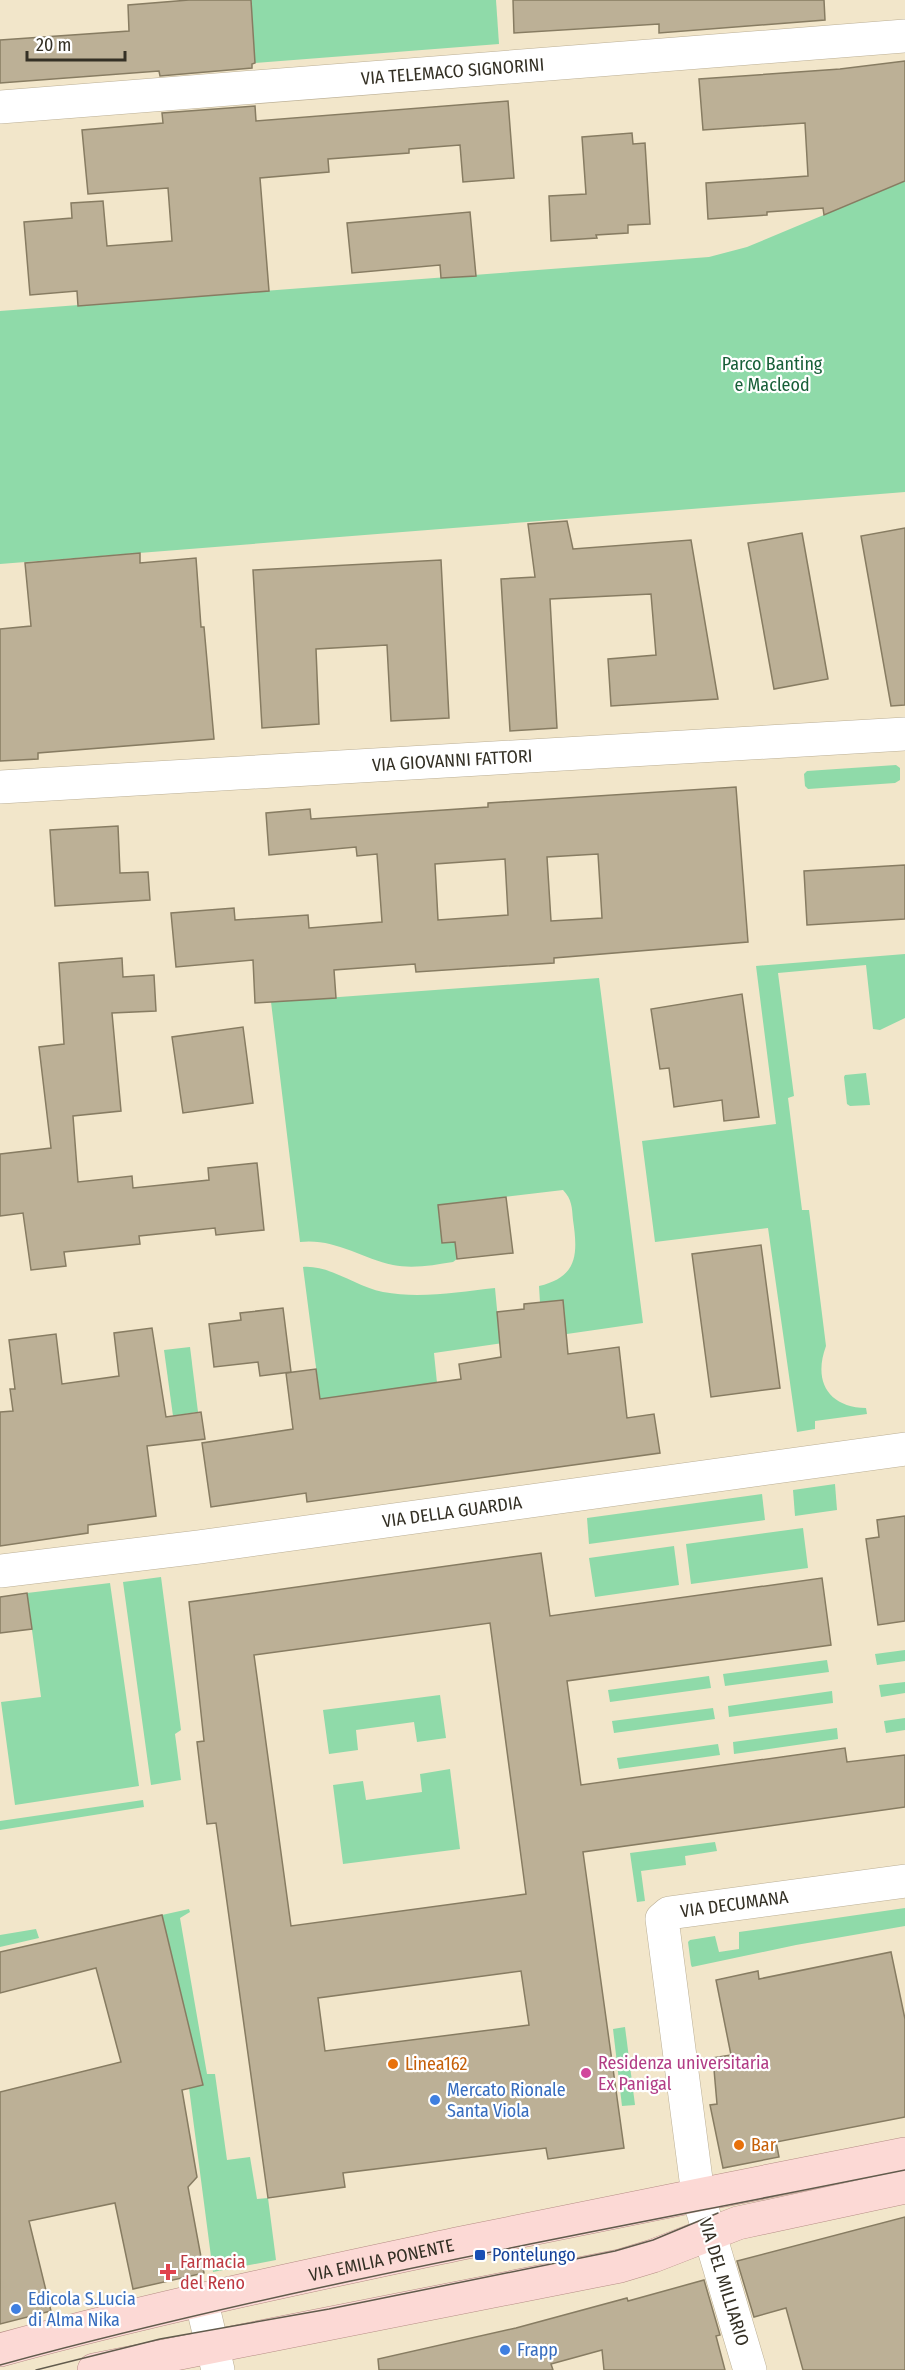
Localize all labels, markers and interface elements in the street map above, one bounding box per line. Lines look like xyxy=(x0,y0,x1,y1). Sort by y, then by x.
scale bar xyxy=(27,24,124,62)
text: 20 m xyxy=(36,34,71,56)
street label: VIA TELEMACO SIGNORINI xyxy=(360,53,545,90)
park label: Parco Banting e Macleod xyxy=(722,353,823,396)
street label: VIA GIOVANNI FATTORI xyxy=(371,745,533,776)
street label: VIA DELLA GUARDIA xyxy=(381,1491,524,1532)
street label: VIA DECUMANA xyxy=(679,1886,790,1922)
place label: Residenza universitaria Ex Panigal xyxy=(598,2052,770,2095)
place label: Linea162 xyxy=(405,2053,467,2075)
marker: Linea162 xyxy=(386,2057,400,2071)
marker: Residenza universitaria Ex Panigal xyxy=(579,2066,593,2080)
place label: Mercato Rionale Santa Viola xyxy=(447,2079,566,2122)
marker: Mercato Rionale Santa Viola xyxy=(428,2093,442,2107)
place label: Bar xyxy=(751,2134,777,2156)
marker: Bar xyxy=(732,2138,746,2152)
street label: VIA DEL MILLIARIO xyxy=(694,2216,754,2348)
street label: VIA EMILIA PONENTE xyxy=(307,2234,456,2286)
place label: Pontelungo xyxy=(492,2244,576,2266)
marker: Pontelungo xyxy=(473,2248,487,2262)
place label: Farmacia del Reno xyxy=(180,2251,246,2294)
marker: Farmacia del Reno xyxy=(161,2265,175,2279)
place label: Edicola S.Lucia di Alma Nika xyxy=(28,2288,136,2331)
marker: Edicola S.Lucia di Alma Nika xyxy=(9,2302,23,2316)
place label: Frapp xyxy=(517,2339,558,2361)
marker: Frapp xyxy=(498,2343,512,2357)

